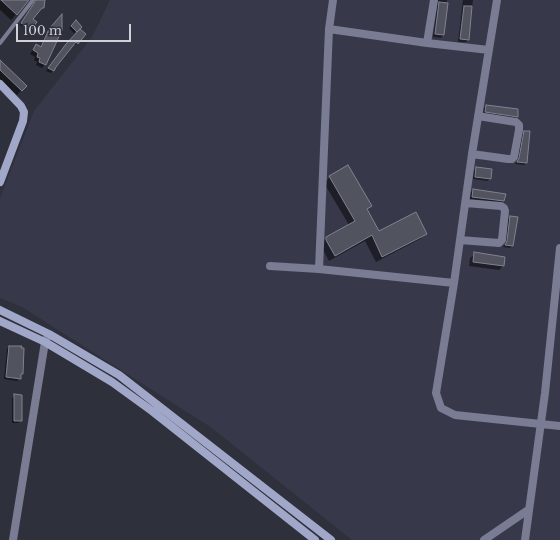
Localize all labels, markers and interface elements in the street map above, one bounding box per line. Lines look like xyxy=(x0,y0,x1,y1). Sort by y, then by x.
scale bar xyxy=(18,16,133,42)
text: 100 m xyxy=(23,23,62,38)

